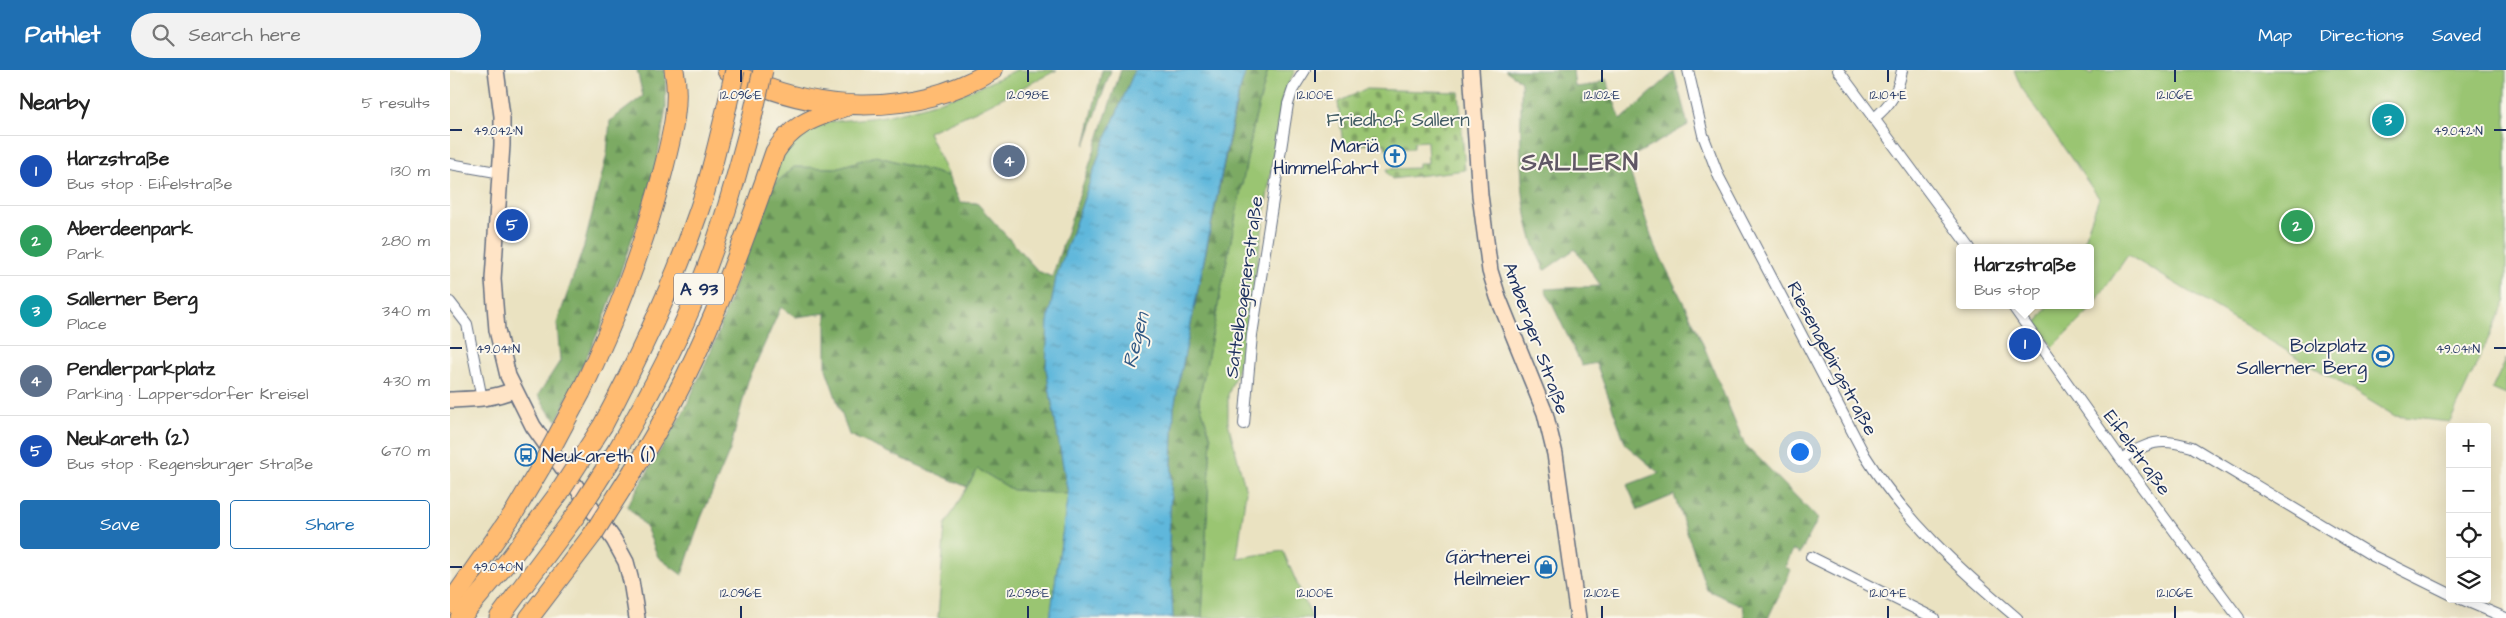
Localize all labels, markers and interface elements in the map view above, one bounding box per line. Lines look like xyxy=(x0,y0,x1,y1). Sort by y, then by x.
search box xyxy=(131,13,481,58)
text: Pathlet xyxy=(25,18,101,52)
icon: search xyxy=(149,21,177,49)
text: Search here xyxy=(189,22,301,49)
text: Map xyxy=(2258,23,2292,48)
text: Directions xyxy=(2320,23,2404,48)
text: Saved xyxy=(2432,23,2481,48)
text: 12.096°E xyxy=(720,87,762,104)
text: 12.098°E xyxy=(1007,87,1049,104)
text: 12.100°E xyxy=(1297,87,1333,104)
text: 12.102°E xyxy=(1584,87,1620,104)
text: 12.104°E xyxy=(1869,87,1907,104)
text: 12.106°E xyxy=(2157,87,2193,104)
text: Nearby xyxy=(20,88,90,117)
text: 5 results xyxy=(362,92,430,114)
pin: 3 xyxy=(2372,101,2404,139)
park label: Friedhof Sallern xyxy=(1326,107,1470,134)
text: 49.042°N xyxy=(473,123,523,140)
text: 49.042°N xyxy=(2433,123,2483,140)
place label: Mariä Himmelfahrt xyxy=(1273,133,1379,182)
pin: 4 xyxy=(993,142,1025,180)
church icon: Mariä Himmelfahrt xyxy=(1383,144,1407,168)
text: Harzstraße xyxy=(67,146,169,173)
district label: SALLERN xyxy=(1520,146,1639,180)
text: 1 xyxy=(35,160,37,182)
text: 130 m xyxy=(391,160,430,182)
text: Bus stop · Eifelstraße xyxy=(67,173,232,195)
street label: Sattelbogenerstraße xyxy=(1218,195,1272,380)
pin: 5 xyxy=(496,206,528,244)
pin: 2 xyxy=(2281,207,2313,245)
text: Aberdeenpark xyxy=(67,216,193,243)
text: 2 xyxy=(31,230,41,252)
text: 280 m xyxy=(382,230,430,252)
text: Park xyxy=(67,243,104,265)
popup xyxy=(1956,244,2094,309)
text: Harzstraße xyxy=(1974,252,2076,279)
street label: Amberger Straße xyxy=(1495,259,1576,419)
road number: A 93 xyxy=(674,273,724,304)
street label: Riesengebirgstraße xyxy=(1779,277,1884,441)
text: Bus stop xyxy=(1974,279,2040,301)
text: Sallerner Berg xyxy=(67,286,198,313)
text: 3 xyxy=(32,300,40,322)
text: 340 m xyxy=(382,300,430,322)
water label: Regen xyxy=(1116,308,1158,371)
text: Place xyxy=(67,313,107,335)
pin: 1 xyxy=(2009,325,2041,363)
place label: Bolzplatz Sallerner Berg xyxy=(2236,333,2368,383)
text: 49.041°N xyxy=(476,341,521,358)
text: 49.041°N xyxy=(2436,341,2481,358)
sports icon: Bolzplatz Sallerner Berg xyxy=(2371,344,2395,368)
text: Pendlerparkplatz xyxy=(67,356,215,383)
text: 4 xyxy=(31,370,41,392)
text: 430 m xyxy=(382,370,430,392)
text: Parking · Lappersdorfer Kreisel xyxy=(67,383,309,405)
street label: Eifelstraße xyxy=(2097,405,2177,501)
map controls xyxy=(2446,423,2491,603)
button: + xyxy=(2446,423,2491,468)
text: Neukareth (2) xyxy=(67,426,189,453)
your location xyxy=(1787,439,1813,465)
text: 5 xyxy=(30,440,42,462)
text: 670 m xyxy=(381,440,430,462)
bus stop icon: Neukareth (1) xyxy=(514,443,538,467)
place label: Neukareth (1) xyxy=(542,443,656,470)
text: Bus stop · Regensburger Straße xyxy=(67,453,313,475)
button: − xyxy=(2446,468,2491,513)
button: Save xyxy=(20,500,220,549)
button: Share xyxy=(230,500,430,549)
button: locate xyxy=(2446,513,2491,558)
place label: Gärtnerei Heilmeier xyxy=(1446,544,1531,593)
shop icon: Gärtnerei Heilmeier xyxy=(1534,555,1558,579)
button: layers xyxy=(2446,558,2491,603)
text: 49.040°N xyxy=(473,559,524,576)
text: 12.096°E xyxy=(720,585,762,602)
text: 12.098°E xyxy=(1007,585,1049,602)
text: 12.100°E xyxy=(1297,585,1333,602)
text: 12.102°E xyxy=(1584,585,1620,602)
text: 12.104°E xyxy=(1869,585,1907,602)
text: 12.106°E xyxy=(2157,585,2193,602)

